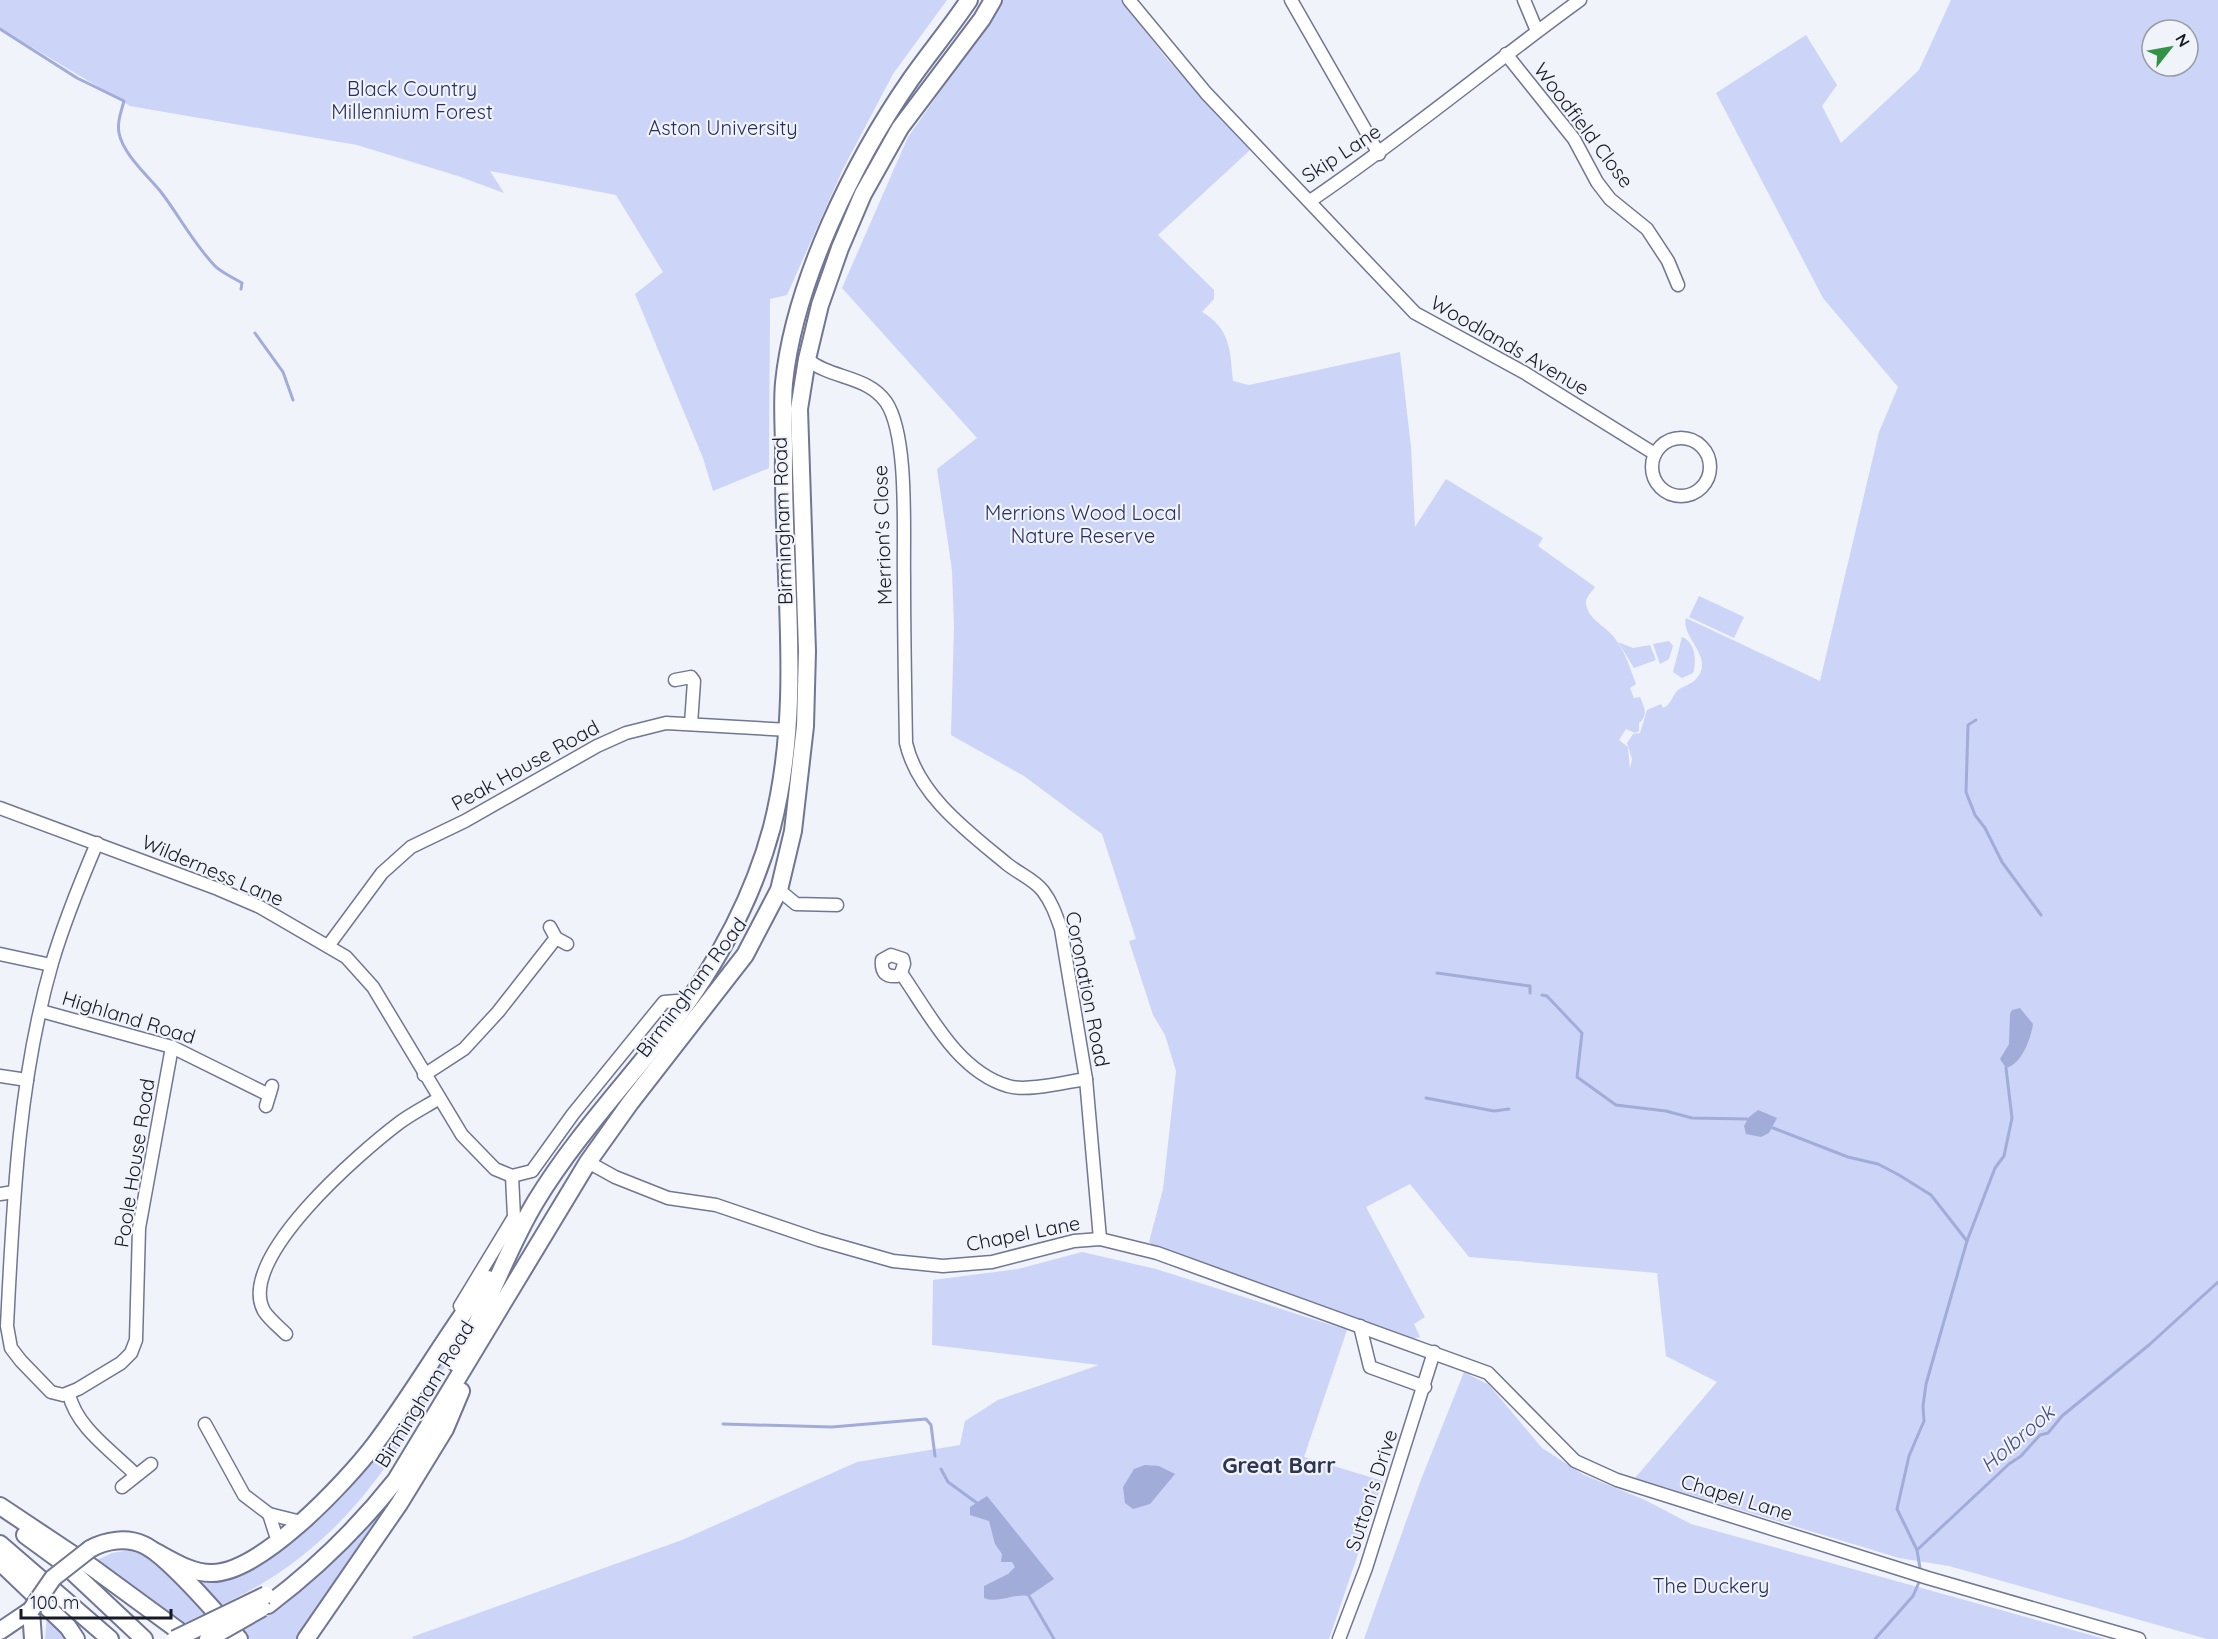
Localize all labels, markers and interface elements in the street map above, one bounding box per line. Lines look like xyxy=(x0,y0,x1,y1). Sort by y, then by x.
north arrow xyxy=(2140,18,2200,78)
text: N xyxy=(2171,30,2194,50)
street label: Woodfield Close xyxy=(1529,57,1639,193)
park label: Black Country Millennium Forest xyxy=(331,76,493,124)
park label: Aston University xyxy=(648,115,798,140)
street label: Skip Lane xyxy=(1297,118,1385,188)
street label: Woodlands Avenue xyxy=(1426,289,1594,401)
street label: Birmingham Road xyxy=(767,436,797,606)
street label: Merrion's Close xyxy=(867,465,897,605)
park label: Merrions Wood Local Nature Reserve xyxy=(985,500,1181,548)
street label: Peak House Road xyxy=(447,714,603,816)
street label: Wilderness Lane xyxy=(138,829,288,911)
street label: Coronation Road xyxy=(1061,909,1115,1069)
street label: Birmingham Road xyxy=(630,912,752,1062)
street label: Highland Road xyxy=(59,985,199,1049)
street label: Poole House Road xyxy=(108,1077,160,1249)
street label: Chapel Lane xyxy=(964,1210,1082,1256)
street label: Birmingham Road xyxy=(369,1316,479,1472)
water label: Holbrook xyxy=(1975,1398,2061,1477)
street label: Sutton's Drive xyxy=(1340,1426,1402,1554)
district label: Great Barr xyxy=(1222,1451,1336,1479)
street label: Chapel Lane xyxy=(1678,1468,1796,1526)
park label: The Duckery xyxy=(1653,1573,1769,1598)
scale bar xyxy=(21,1582,171,1620)
text: 100 m xyxy=(30,1591,79,1614)

